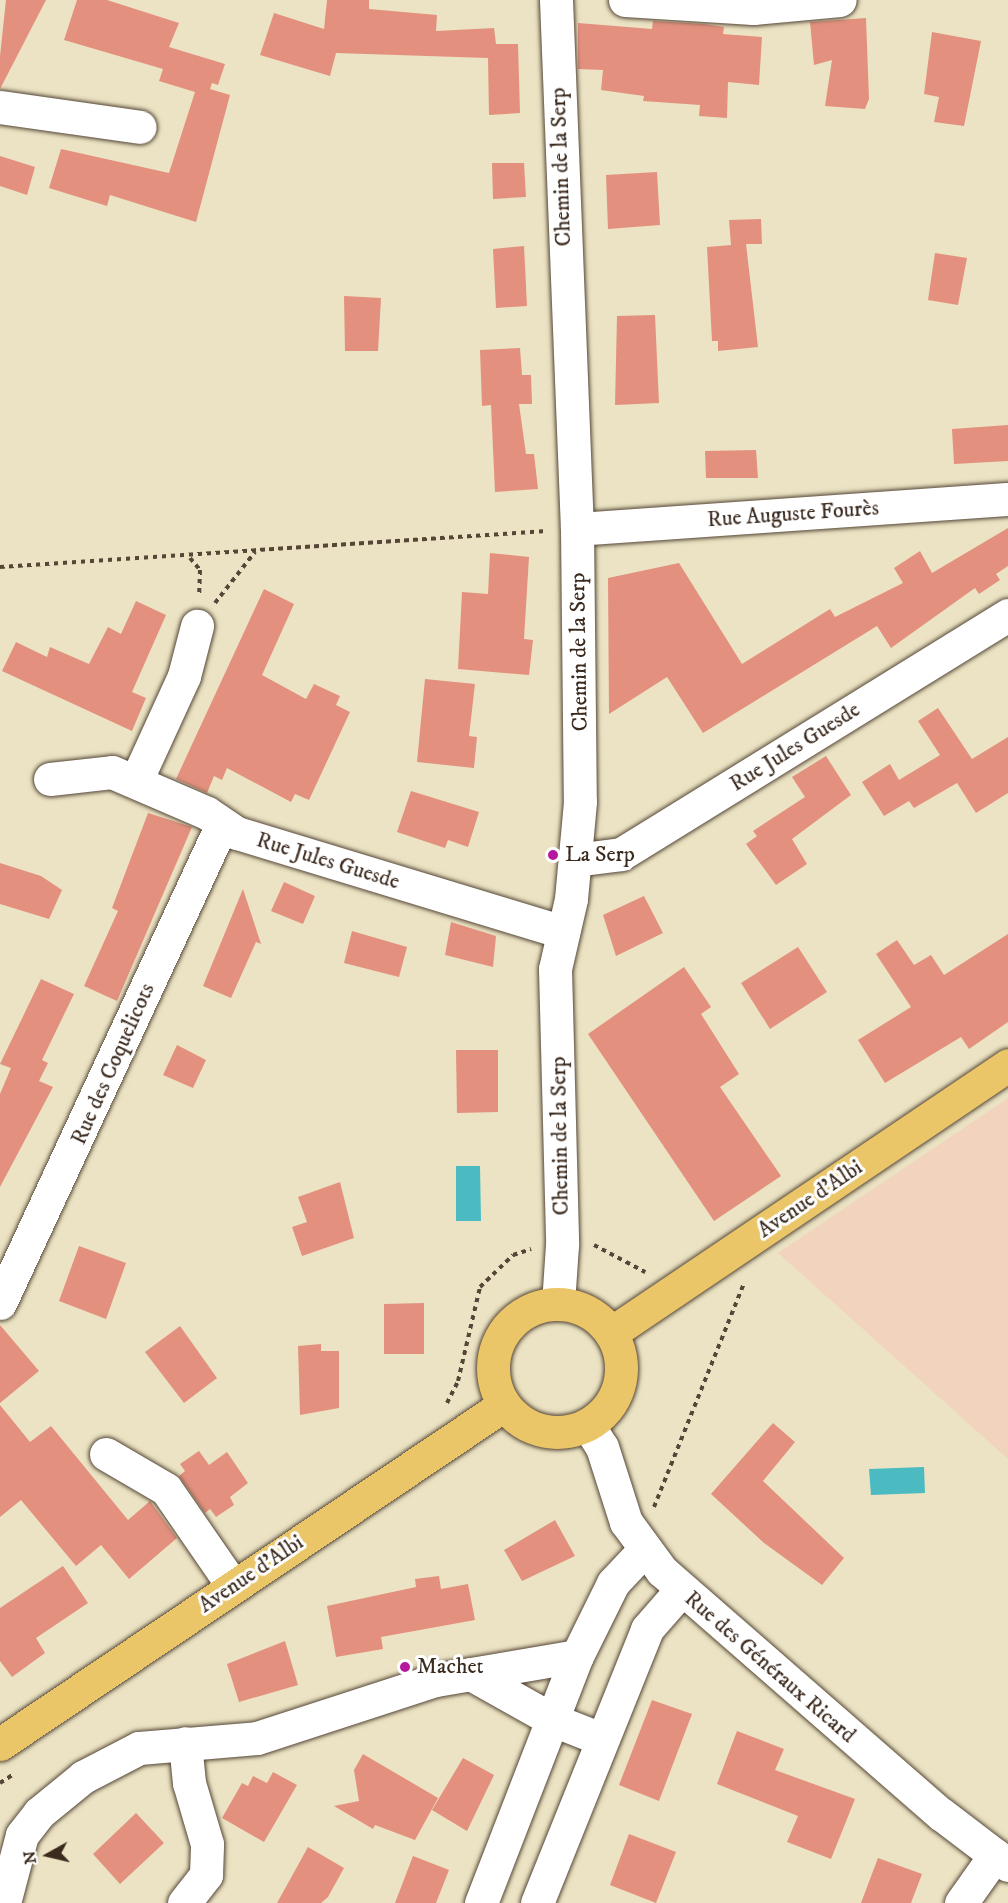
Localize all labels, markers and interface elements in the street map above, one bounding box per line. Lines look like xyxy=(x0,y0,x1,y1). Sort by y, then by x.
street label: Chemin de la Serp xyxy=(545,87,577,247)
street label: Rue Auguste Fourès xyxy=(706,495,880,533)
street label: Chemin de la Serp xyxy=(564,572,594,732)
street label: Rue Jules Guesde xyxy=(725,697,865,797)
street label: Rue Jules Guesde xyxy=(253,827,403,895)
place label: La Serp xyxy=(565,842,635,868)
marker: La Serp xyxy=(546,848,560,862)
street label: Rue des Coquelicots xyxy=(66,979,160,1149)
street label: Chemin de la Serp xyxy=(545,1056,575,1216)
street label: Avenue d'Albi xyxy=(753,1154,867,1244)
street label: Avenue d'Albi xyxy=(194,1529,308,1619)
street label: Rue des Généraux Ricard xyxy=(679,1585,861,1749)
place label: Machet xyxy=(417,1654,484,1680)
marker: Machet xyxy=(398,1660,412,1674)
north arrow xyxy=(18,1825,78,1885)
text: N xyxy=(19,1850,41,1865)

